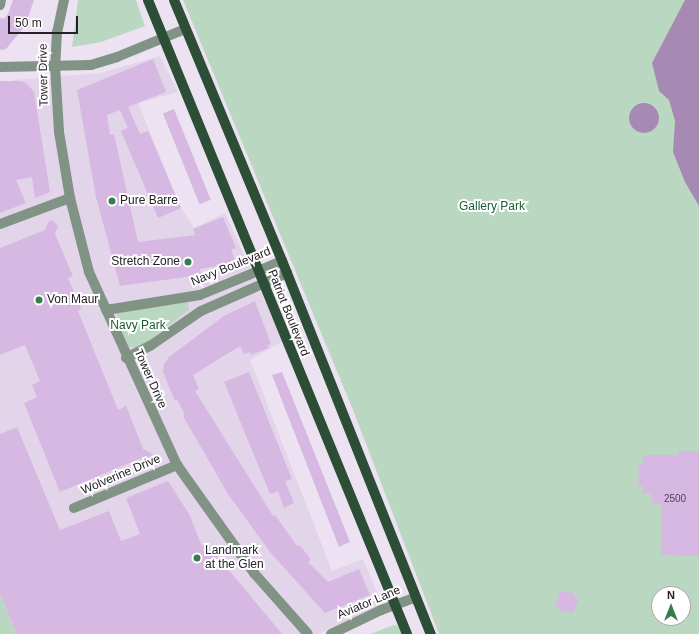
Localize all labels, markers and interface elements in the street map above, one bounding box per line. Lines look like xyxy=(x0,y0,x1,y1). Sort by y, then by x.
scale bar xyxy=(10,8,80,34)
text: 50 m xyxy=(15,16,42,30)
street label: Tower Drive xyxy=(36,43,52,107)
place label: Pure Barre xyxy=(120,194,178,208)
marker: Pure Barre xyxy=(107,196,117,206)
park label: Gallery Park xyxy=(459,200,525,214)
street label: Navy Boulevard xyxy=(189,244,273,290)
place label: Stretch Zone xyxy=(111,255,180,269)
marker: Stretch Zone xyxy=(183,257,193,267)
street label: Patriot Boulevard xyxy=(264,268,312,358)
place label: Von Maur xyxy=(47,293,98,307)
marker: Von Maur xyxy=(34,295,44,305)
park label: Navy Park xyxy=(110,319,166,333)
street label: Tower Drive xyxy=(131,347,169,411)
street label: Wolverine Drive xyxy=(79,452,163,498)
house number: 2500 xyxy=(664,493,686,505)
place label: Landmark at the Glen xyxy=(205,544,264,572)
marker: Landmark at the Glen xyxy=(192,553,202,563)
street label: Aviator Lane xyxy=(335,583,403,623)
north arrow xyxy=(651,586,691,626)
text: N xyxy=(667,589,675,601)

